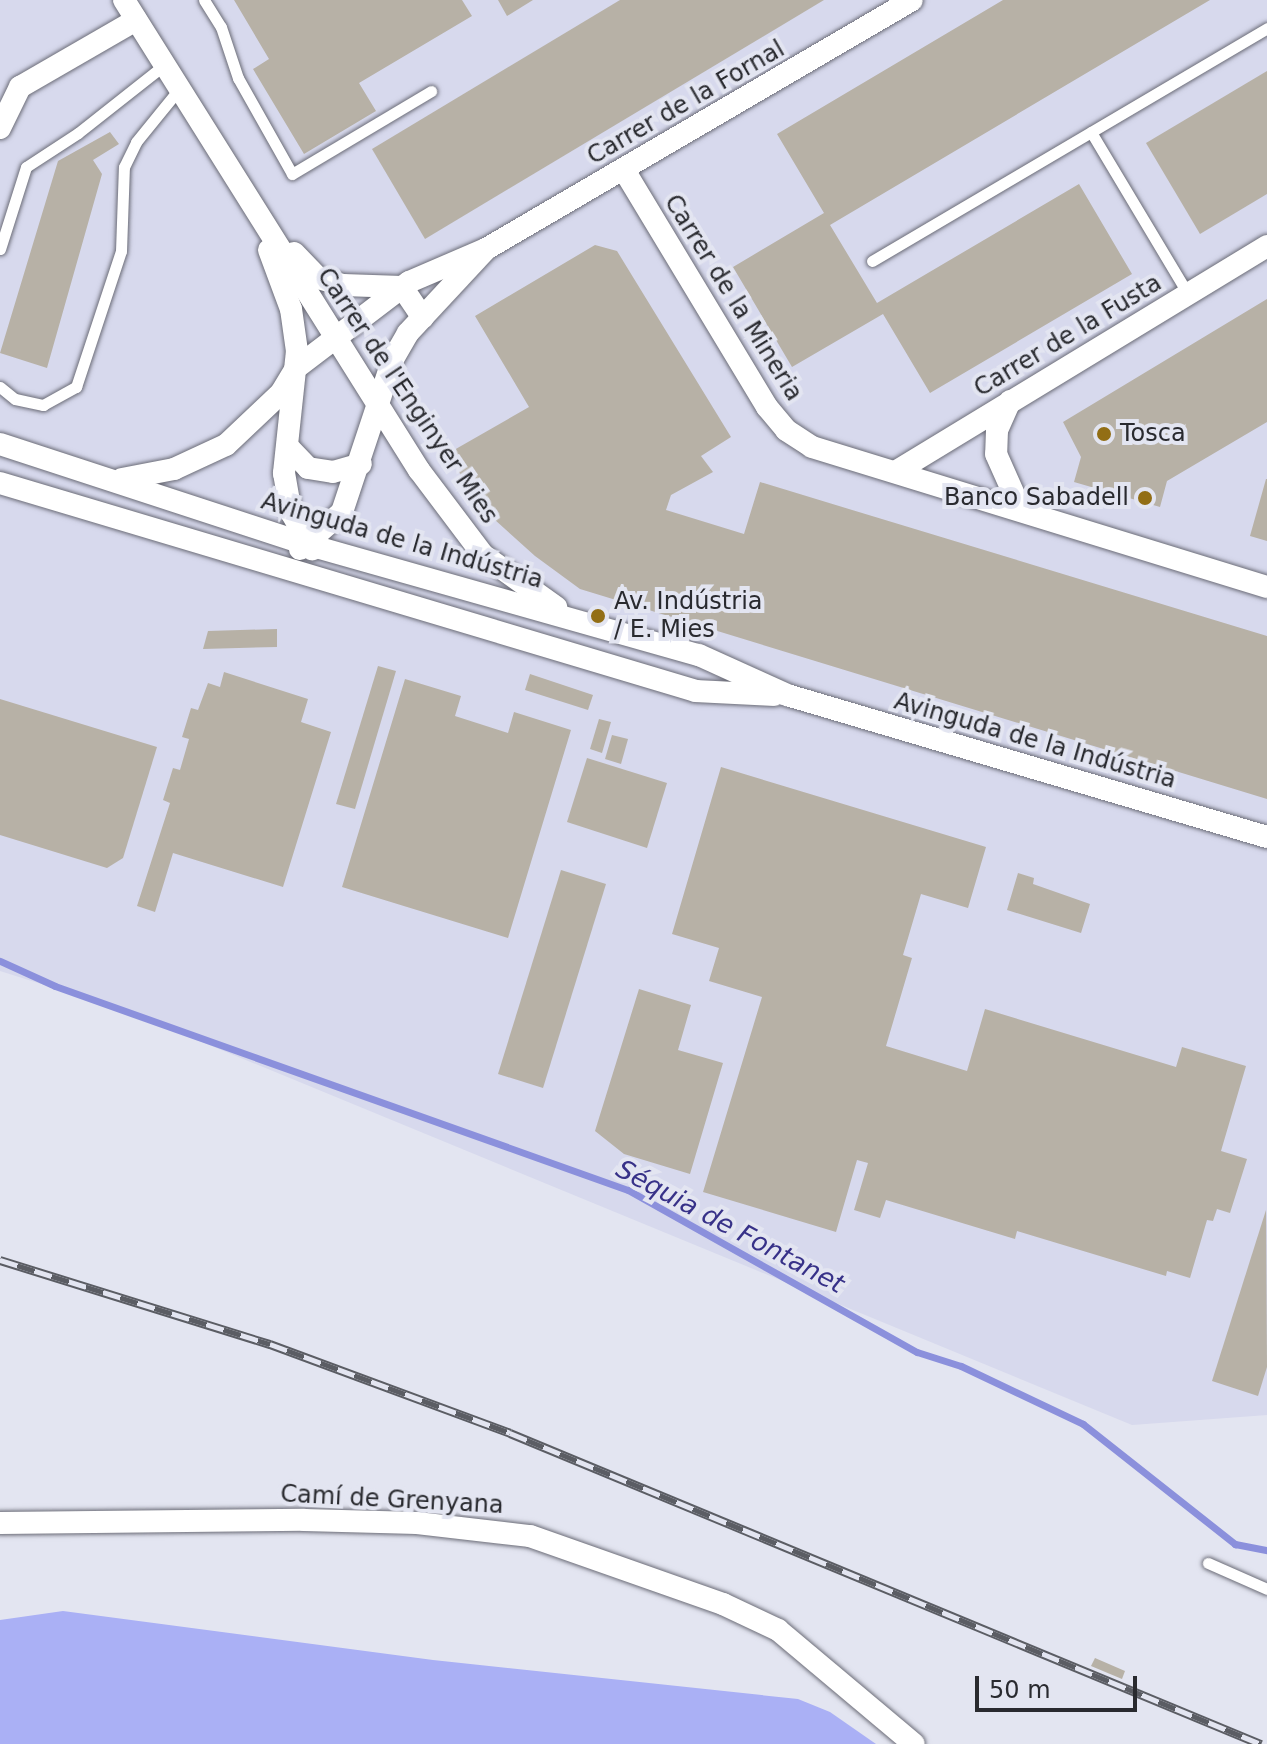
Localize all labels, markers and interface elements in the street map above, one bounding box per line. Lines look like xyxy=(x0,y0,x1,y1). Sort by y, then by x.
street label: Carrer de la Fornal xyxy=(582,35,790,171)
street label: Carrer de la Mineria xyxy=(658,190,808,406)
street label: Carrer de l'Enginyer Mies xyxy=(311,263,503,529)
street label: Carrer de la Fusta xyxy=(969,269,1167,403)
place label: Tosca xyxy=(1120,420,1186,448)
marker: Tosca xyxy=(1095,425,1113,443)
place label: Banco Sabadell xyxy=(944,484,1129,512)
street label: Avinguda de la Indústria xyxy=(258,487,546,595)
marker: Banco Sabadell xyxy=(1136,489,1154,507)
place label: Av. Indústria / E. Mies xyxy=(614,588,762,644)
marker: Av. Indústria / E. Mies xyxy=(589,607,607,625)
street label: Avinguda de la Indústria xyxy=(891,687,1179,795)
water label: Séquia de Fontanet xyxy=(611,1154,849,1300)
street label: Camí de Grenyana xyxy=(280,1480,504,1520)
scale bar xyxy=(979,1660,1141,1710)
text: 50 m xyxy=(989,1676,1051,1704)

